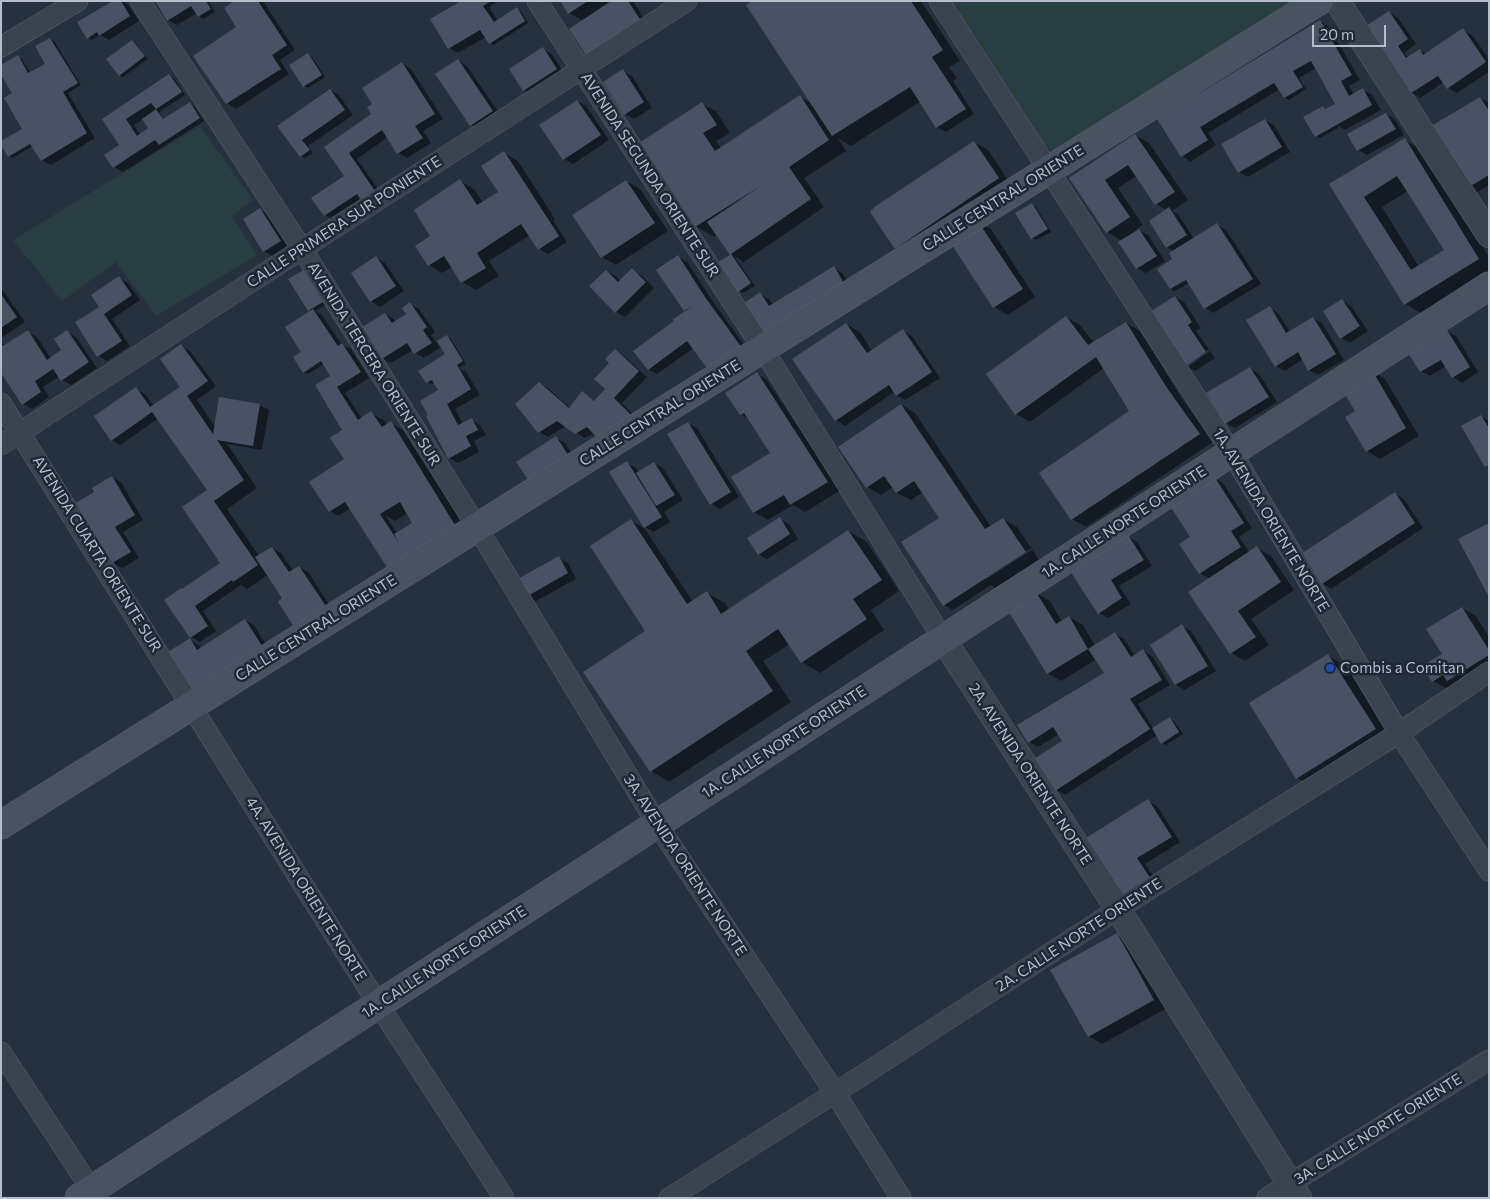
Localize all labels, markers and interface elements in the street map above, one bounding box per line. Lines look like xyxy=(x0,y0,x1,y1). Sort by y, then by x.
scale bar xyxy=(1315,15,1389,47)
text: 20 m xyxy=(1320,25,1354,43)
street label: AVENIDA SEGUNDA ORIENTE SUR xyxy=(577,69,723,281)
street label: CALLE CENTRAL ORIENTE xyxy=(919,141,1087,255)
street label: CALLE PRIMERA SUR PONIENTE xyxy=(243,152,445,292)
street label: AVENIDA TERCERA ORIENTE SUR xyxy=(304,259,444,469)
street label: CALLE CENTRAL ORIENTE xyxy=(576,356,744,470)
street label: 1A. AVENIDA ORIENTE NORTE xyxy=(1209,425,1333,615)
street label: AVENIDA CUARTA ORIENTE SUR xyxy=(29,453,165,655)
street label: 1A. CALLE NORTE ORIENTE xyxy=(1038,462,1210,582)
street label: CALLE CENTRAL ORIENTE xyxy=(232,571,400,685)
place label: Combis a Comitan xyxy=(1340,659,1464,677)
marker: Combis a Comitan xyxy=(1324,662,1336,674)
street label: 2A. AVENIDA ORIENTE NORTE xyxy=(965,680,1095,868)
street label: 1A. CALLE NORTE ORIENTE xyxy=(698,682,870,802)
street label: 3A. AVENIDA ORIENTE NORTE xyxy=(620,771,750,959)
street label: 4A. AVENIDA ORIENTE NORTE xyxy=(242,794,370,984)
street label: 2A. CALLE NORTE ORIENTE xyxy=(993,874,1165,996)
street label: 1A. CALLE NORTE ORIENTE xyxy=(358,902,530,1022)
street label: 3A. CALLE NORTE ORIENTE xyxy=(1291,1070,1465,1188)

